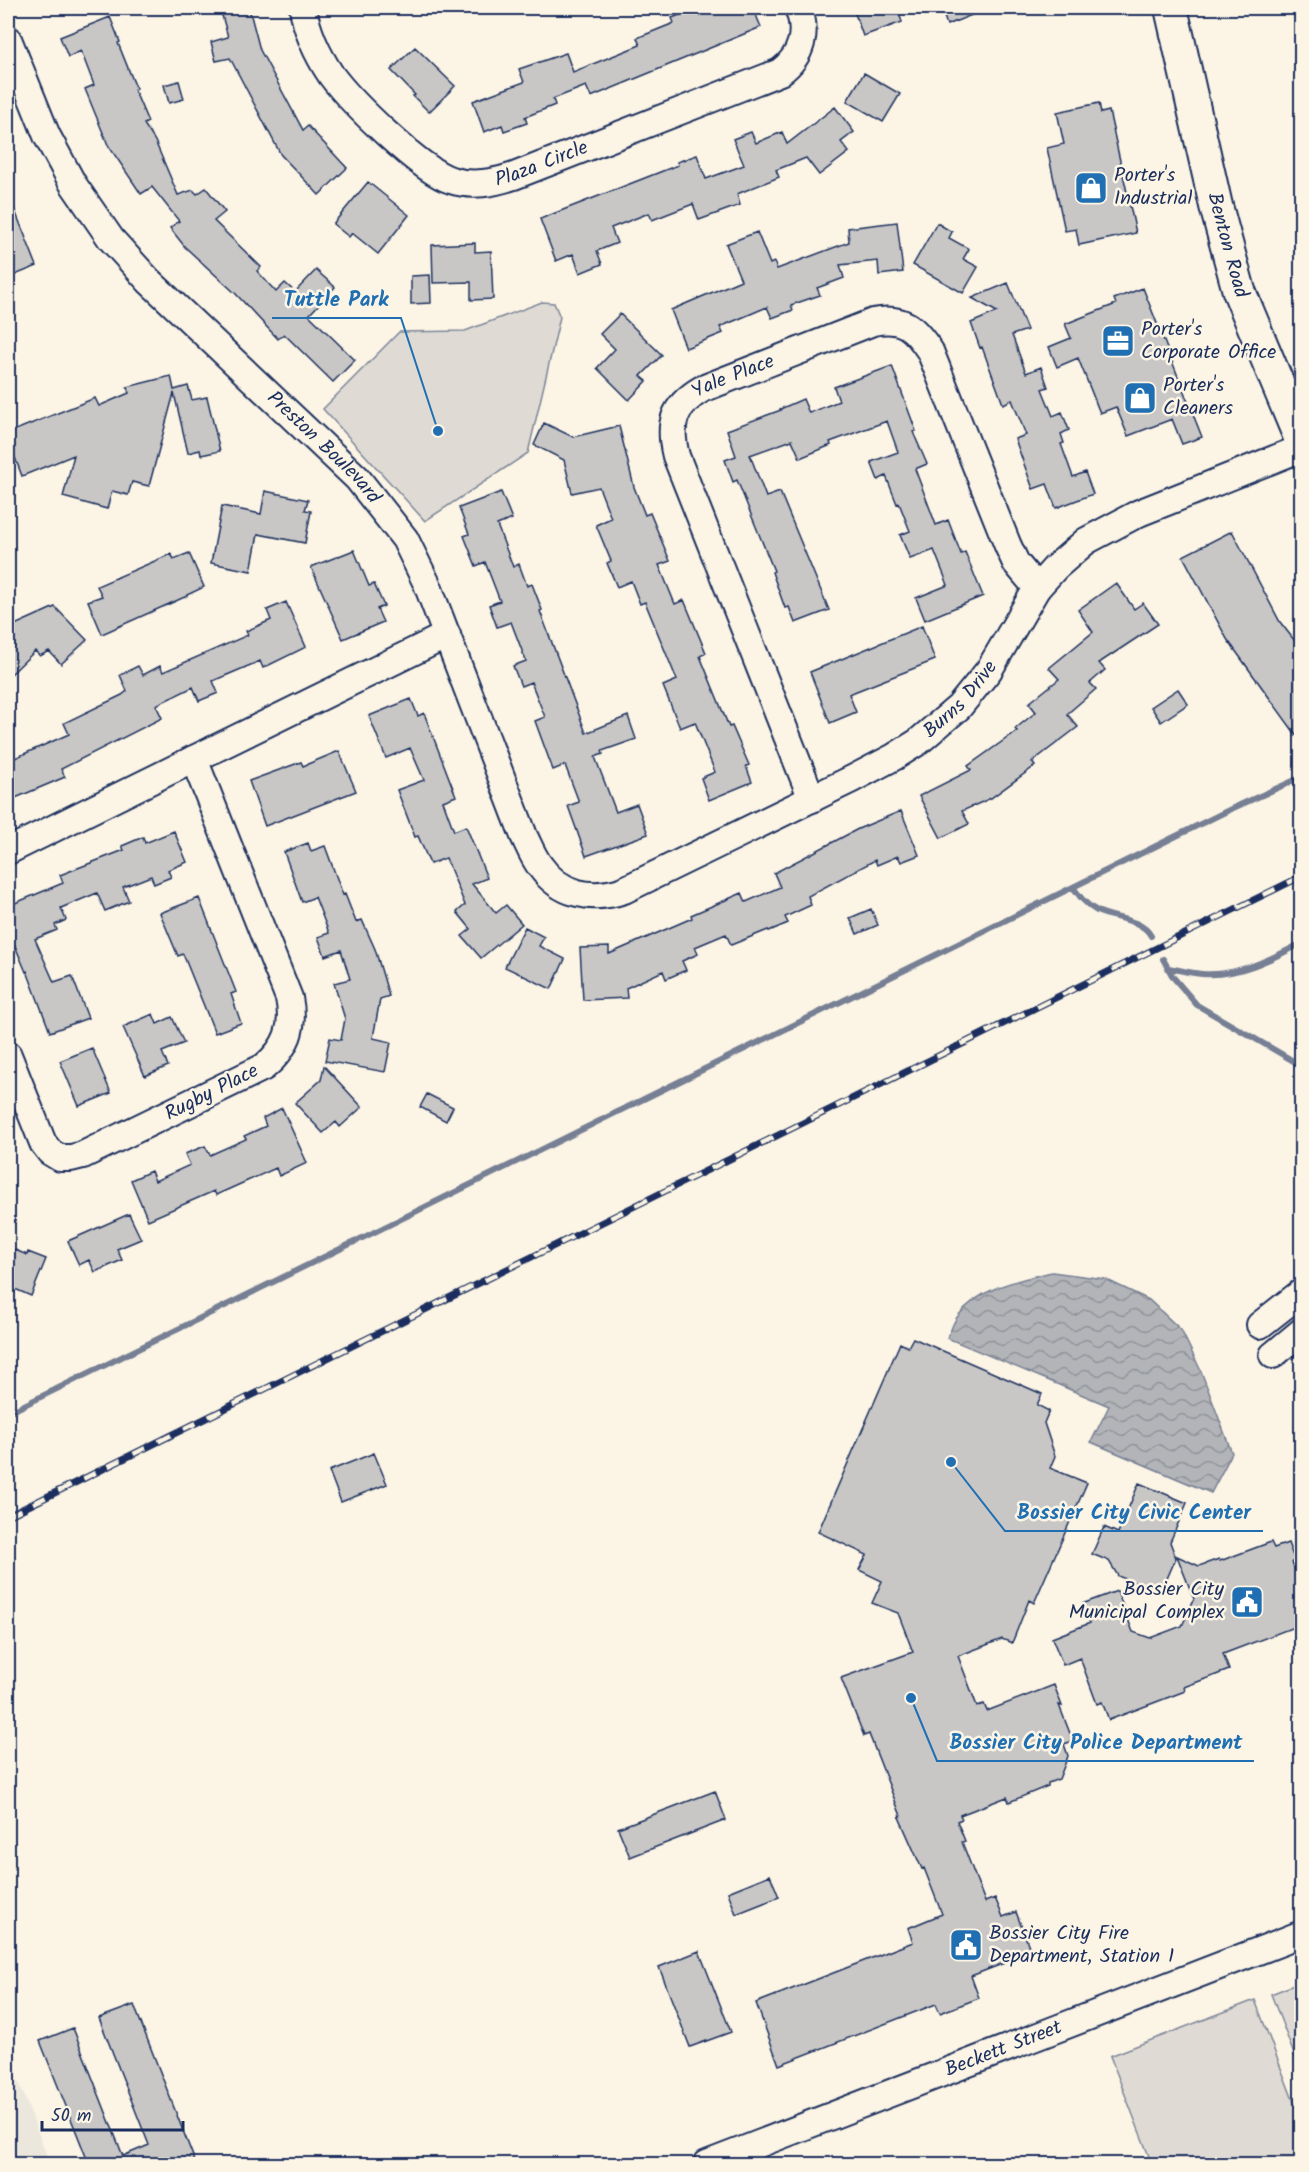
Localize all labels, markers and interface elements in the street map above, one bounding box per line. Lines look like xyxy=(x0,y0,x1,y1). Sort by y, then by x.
street label: Plaza Circle xyxy=(492,132,593,197)
place label: Porter's Industrial xyxy=(1114,160,1192,215)
shop icon: Porter's Industrial xyxy=(1073,170,1109,206)
street label: Benton Road xyxy=(1197,190,1257,304)
callout: Tuttle Park xyxy=(272,279,401,318)
text: Tuttle Park xyxy=(284,284,389,317)
place label: Porter's Corporate Office xyxy=(1141,314,1276,369)
office icon: Porter's Corporate Office xyxy=(1100,323,1136,359)
street label: Yale Place xyxy=(686,346,779,407)
place label: Porter's Cleaners xyxy=(1163,370,1234,425)
shop icon: Porter's Cleaners xyxy=(1122,380,1158,416)
street label: Preston Boulevard xyxy=(259,384,389,512)
street label: Burns Drive xyxy=(916,655,1007,747)
street label: Rugby Place xyxy=(159,1056,265,1130)
callout: Bossier City Civic Center xyxy=(1005,1492,1263,1531)
text: Bossier City Civic Center xyxy=(1017,1497,1252,1530)
place label: Bossier City Municipal Complex xyxy=(1069,1574,1225,1629)
public building icon: Bossier City Municipal Complex xyxy=(1229,1584,1265,1620)
callout: Bossier City Police Department xyxy=(937,1722,1254,1761)
text: Bossier City Police Department xyxy=(949,1727,1243,1760)
place label: Bossier City Fire Department, Station 1 xyxy=(989,1918,1174,1973)
public building icon: Bossier City Fire Department, Station 1 xyxy=(948,1927,984,1963)
street label: Beckett Street xyxy=(940,2012,1067,2087)
scale bar xyxy=(42,2094,183,2132)
text: 50 m xyxy=(51,2102,91,2131)

